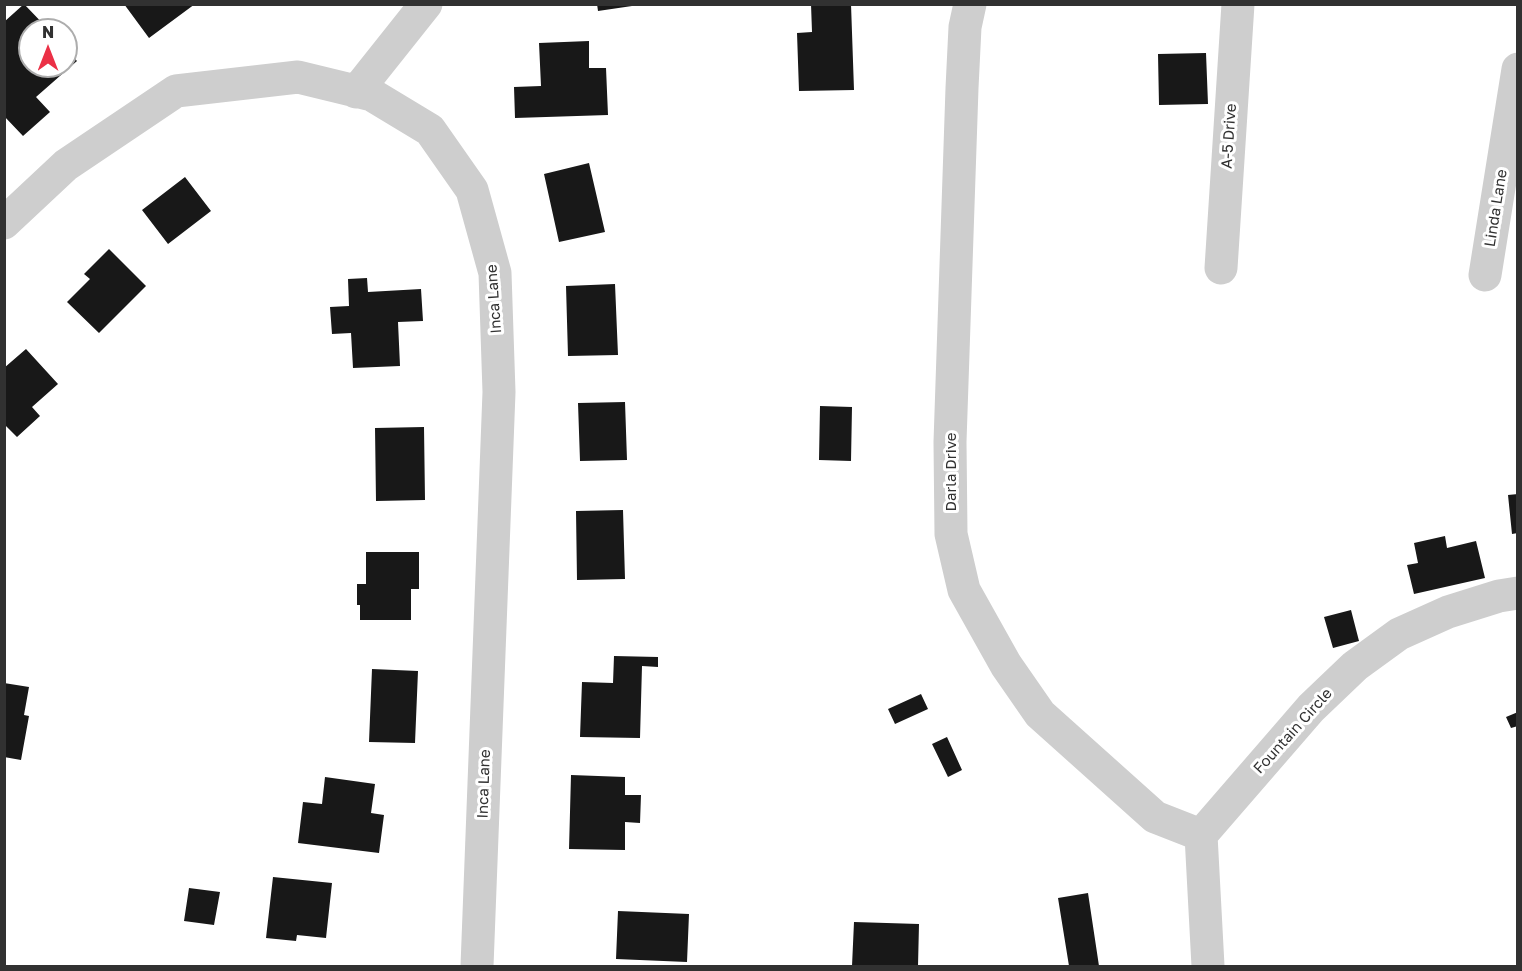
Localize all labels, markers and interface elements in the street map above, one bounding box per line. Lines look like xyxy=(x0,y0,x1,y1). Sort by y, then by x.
north arrow xyxy=(18,18,78,78)
text: N xyxy=(42,22,54,42)
street label: A-5 Drive xyxy=(1218,103,1240,169)
street label: Linda Lane xyxy=(1481,168,1511,248)
street label: Inca Lane xyxy=(483,264,505,334)
street label: Darla Drive xyxy=(942,432,960,512)
street label: Fountain Circle xyxy=(1250,685,1336,777)
street label: Inca Lane xyxy=(474,749,494,819)

